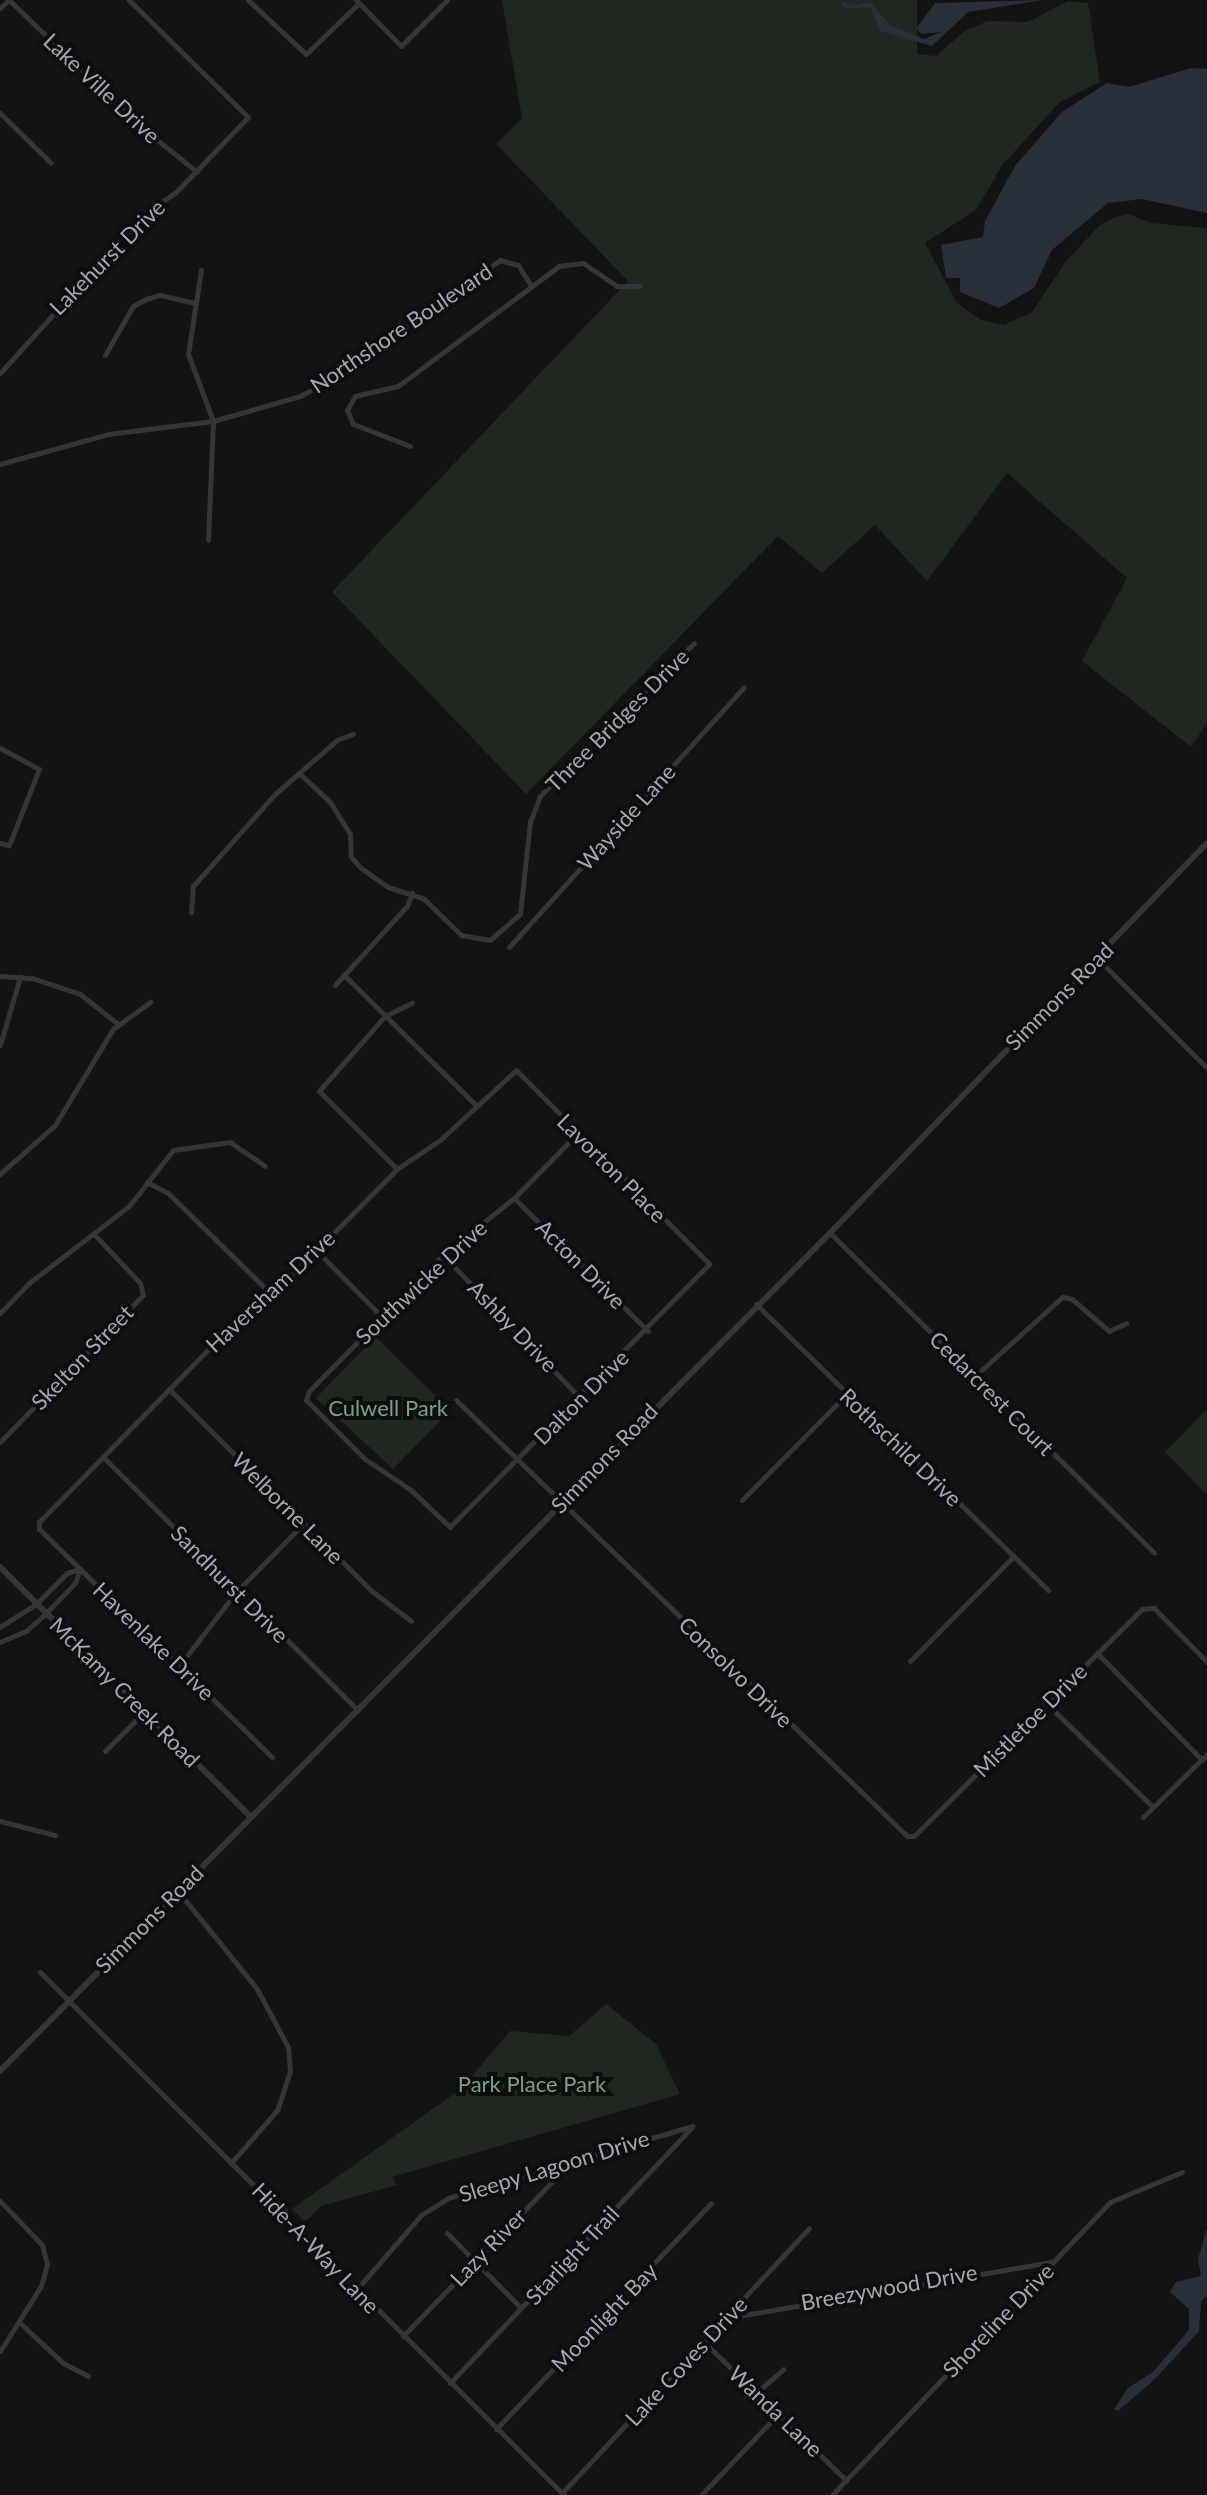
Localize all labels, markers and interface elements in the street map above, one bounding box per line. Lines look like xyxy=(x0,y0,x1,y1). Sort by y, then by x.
street label: Lake Ville Drive xyxy=(38,27,166,149)
street label: Lakehurst Drive xyxy=(44,194,170,320)
street label: Northshore Boulevard xyxy=(305,257,497,399)
street label: Three Bridges Drive xyxy=(540,643,694,797)
street label: Wayside Lane xyxy=(571,758,681,876)
street label: Simmons Road xyxy=(999,936,1119,1056)
street label: Lavorton Place xyxy=(552,1108,672,1228)
street label: Southwicke Drive xyxy=(350,1214,492,1350)
street label: Acton Drive xyxy=(531,1214,631,1314)
street label: Haversham Drive xyxy=(200,1225,340,1357)
street label: Ashby Drive xyxy=(462,1274,564,1378)
street label: Skelton Street xyxy=(26,1299,138,1415)
street label: Cedarcrest Court xyxy=(924,1325,1060,1461)
street label: Dalton Drive xyxy=(528,1344,634,1450)
street label: Rothschild Drive xyxy=(835,1382,967,1512)
park label: Culwell Park xyxy=(328,1395,448,1421)
street label: Simmons Road xyxy=(545,1398,663,1518)
street label: Welborne Lane xyxy=(227,1447,349,1569)
street label: Sandhurst Drive xyxy=(166,1520,294,1648)
street label: Havenlake Drive xyxy=(88,1576,220,1706)
street label: McKamy Creek Road xyxy=(44,1611,206,1773)
street label: Consolvo Drive xyxy=(674,1611,798,1733)
street label: Mistletoe Drive xyxy=(968,1658,1092,1782)
street label: Simmons Road xyxy=(89,1859,209,1979)
park label: Park Place Park xyxy=(458,2071,606,2097)
street label: Sleepy Lagoon Drive xyxy=(455,2124,653,2208)
street label: Hide-A-Way Lane xyxy=(247,2177,385,2319)
street label: Starlight Trail xyxy=(520,2200,624,2310)
street label: Lazy River xyxy=(444,2202,532,2292)
street label: Moonlight Bay xyxy=(546,2257,662,2377)
street label: Breezywood Drive xyxy=(799,2258,979,2316)
street label: Shoreline Drive xyxy=(937,2258,1059,2382)
street label: Lake Coves Drive xyxy=(619,2291,753,2431)
street label: Wanda Lane xyxy=(724,2360,828,2462)

